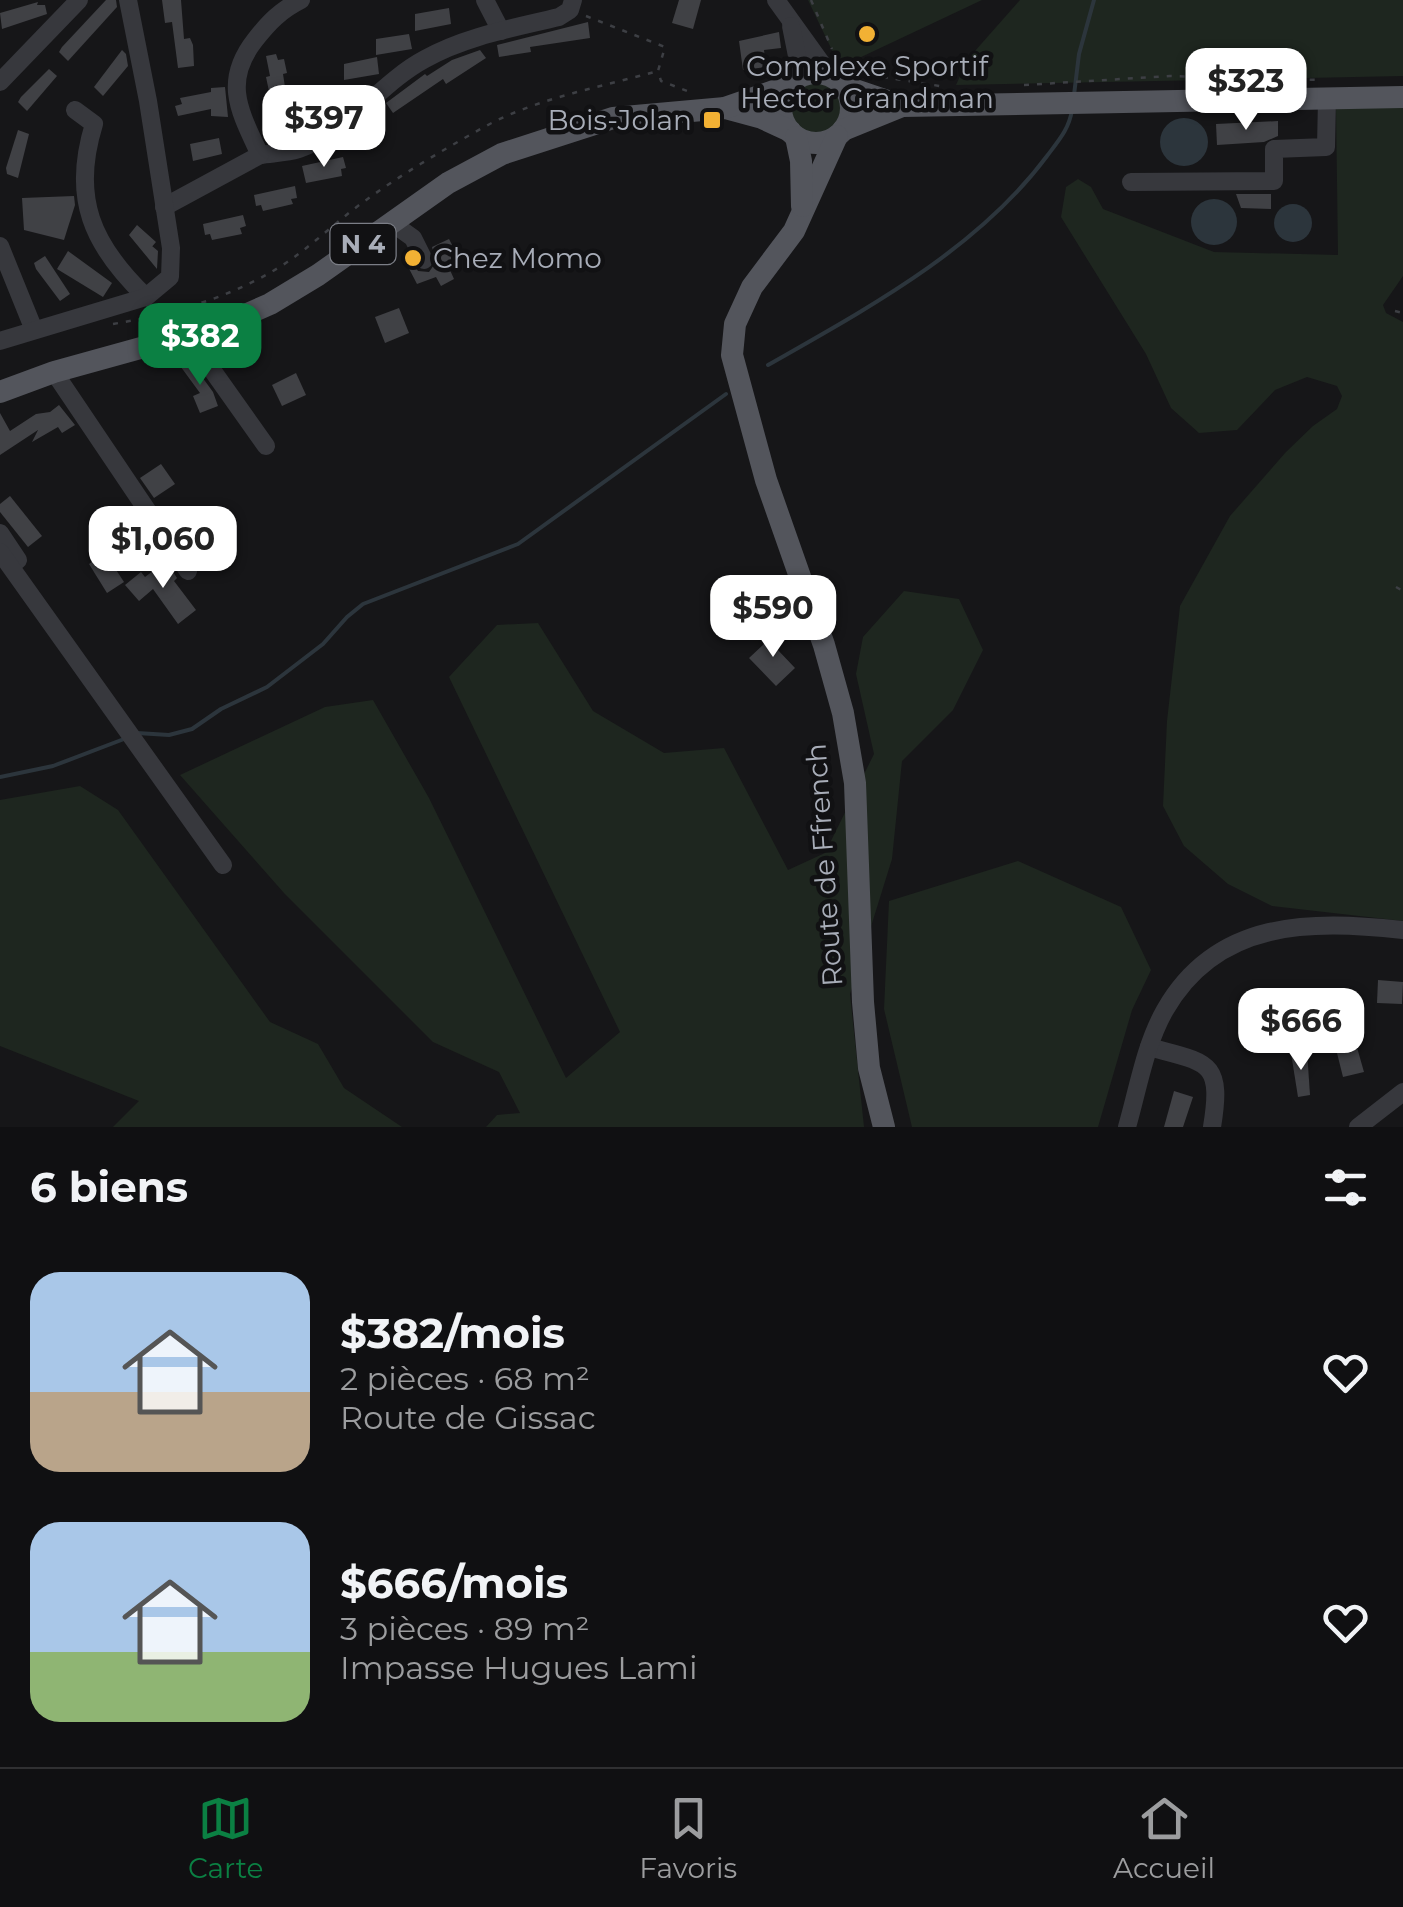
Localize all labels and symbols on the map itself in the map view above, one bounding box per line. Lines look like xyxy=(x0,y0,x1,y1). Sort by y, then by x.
marker: Complexe Sportif Hector Grandman xyxy=(856,23,878,45)
pin: $323 xyxy=(1187,48,1305,133)
place label: Complexe Sportif Hector Grandman xyxy=(740,49,994,115)
pin: $397 xyxy=(265,85,383,170)
place label: Bois-Jolan xyxy=(547,103,692,137)
marker: Bois-Jolan xyxy=(701,109,723,131)
road number: N 4 xyxy=(330,224,396,264)
place label: Chez Momo xyxy=(433,241,602,275)
marker: Chez Momo xyxy=(402,247,424,269)
pin: $382 xyxy=(141,303,259,388)
pin: $1,060 xyxy=(82,506,244,591)
pin: $590 xyxy=(714,575,832,660)
street label: Route de Ffrench xyxy=(799,742,849,988)
pin: $666 xyxy=(1242,988,1360,1073)

